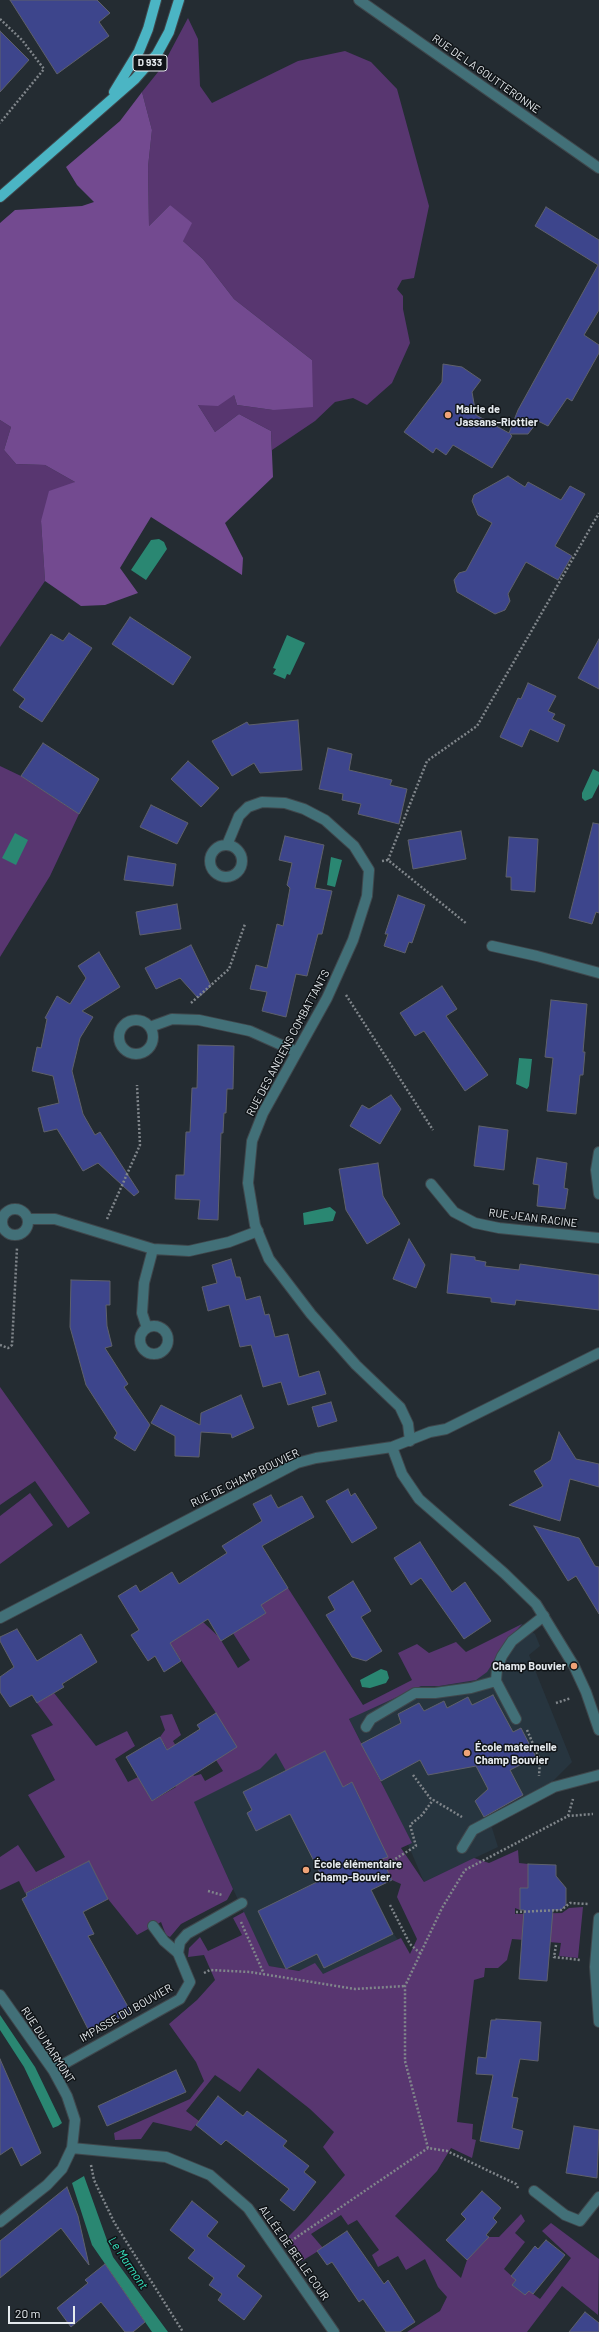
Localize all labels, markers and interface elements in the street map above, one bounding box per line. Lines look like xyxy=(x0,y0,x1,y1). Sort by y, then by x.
street label: RUE DE LA GOUTTERONNE xyxy=(430,32,542,116)
road number: D 933 xyxy=(133,55,167,71)
place label: Mairie de Jassans-Riottier xyxy=(456,402,538,428)
marker: Mairie de Jassans-Riottier xyxy=(443,410,453,420)
street label: RUE DES ANCIENS COMBATTANTS xyxy=(244,968,332,1118)
street label: RUE JEAN RACINE xyxy=(488,1206,578,1230)
street label: RUE DE CHAMP BOUVIER xyxy=(189,1446,301,1510)
place label: Champ Bouvier xyxy=(492,1659,566,1673)
marker: Champ Bouvier xyxy=(569,1661,579,1671)
place label: École maternelle Champ Bouvier xyxy=(475,1740,557,1766)
marker: École maternelle Champ Bouvier xyxy=(462,1748,472,1758)
place label: École élémentaire Champ-Bouvier xyxy=(314,1857,402,1883)
marker: École élémentaire Champ-Bouvier xyxy=(301,1865,311,1875)
street label: IMPASSE DU BOUVIER xyxy=(77,1981,175,2045)
street label: RUE DU MARMONT xyxy=(18,2004,78,2086)
street label: ALLÉE DE BELLE COUR xyxy=(256,2203,332,2303)
water label: Le Marmont xyxy=(105,2234,151,2292)
scale bar xyxy=(10,2298,77,2324)
text: 20 m xyxy=(15,2306,41,2320)

